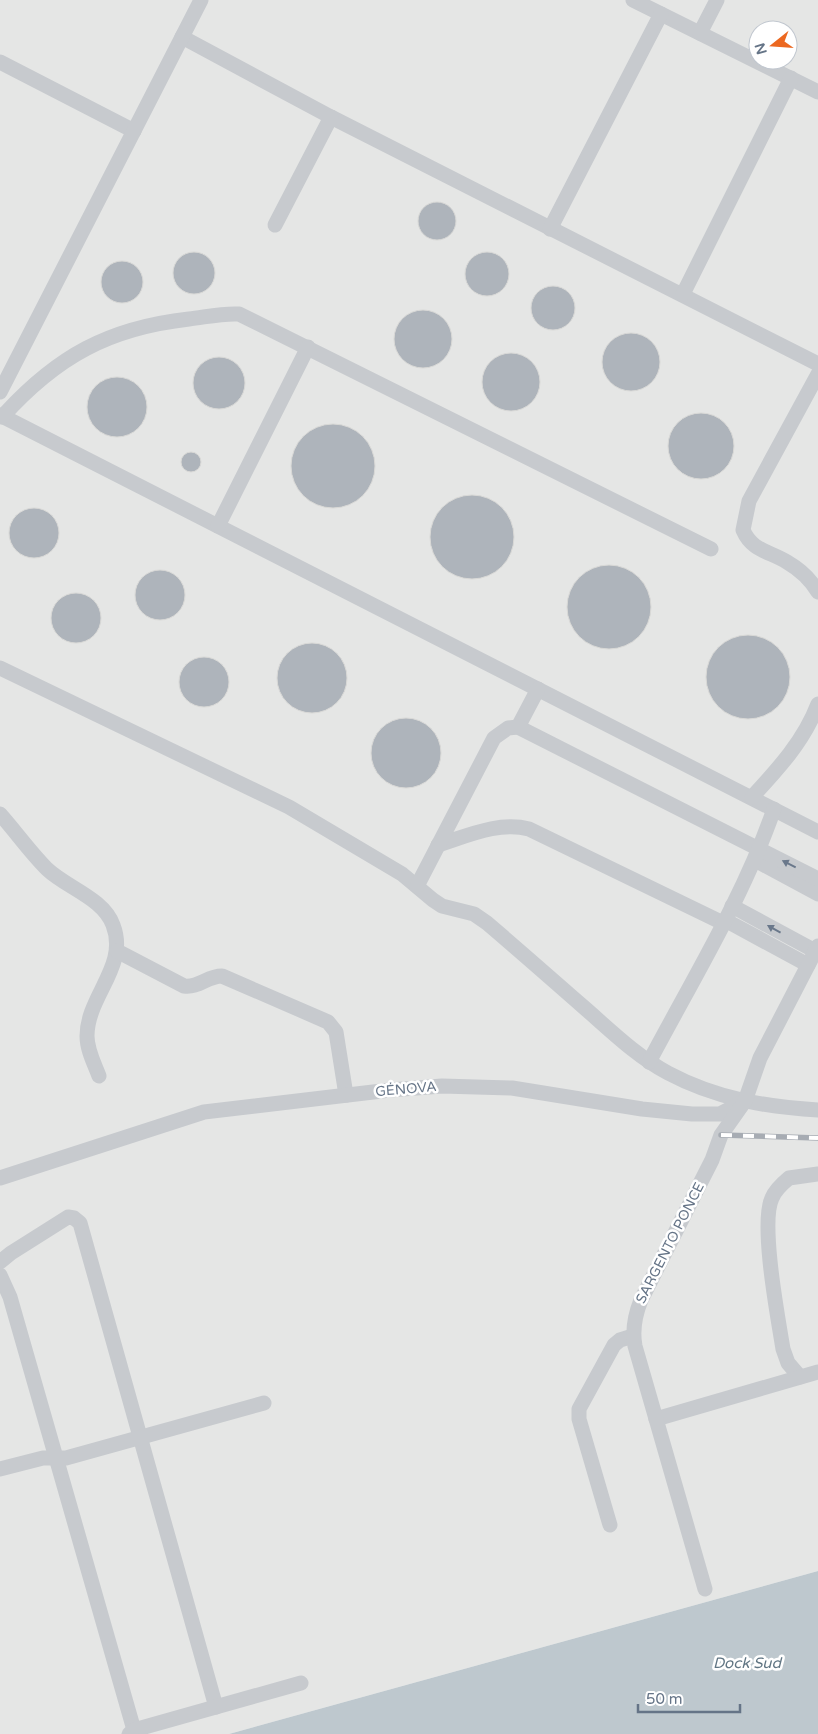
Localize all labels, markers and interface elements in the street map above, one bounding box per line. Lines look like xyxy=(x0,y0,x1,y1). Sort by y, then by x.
north arrow xyxy=(748,20,798,70)
text: N xyxy=(751,41,771,57)
one-way arrow xyxy=(782,860,796,868)
one-way arrow xyxy=(766,925,781,933)
street label: GÉNOVA xyxy=(375,1078,437,1100)
street label: SARGENTO PONCE xyxy=(632,1180,708,1306)
water label: Dock Sud xyxy=(713,1654,782,1672)
scale bar xyxy=(638,1682,740,1714)
text: 50 m xyxy=(646,1690,683,1708)

